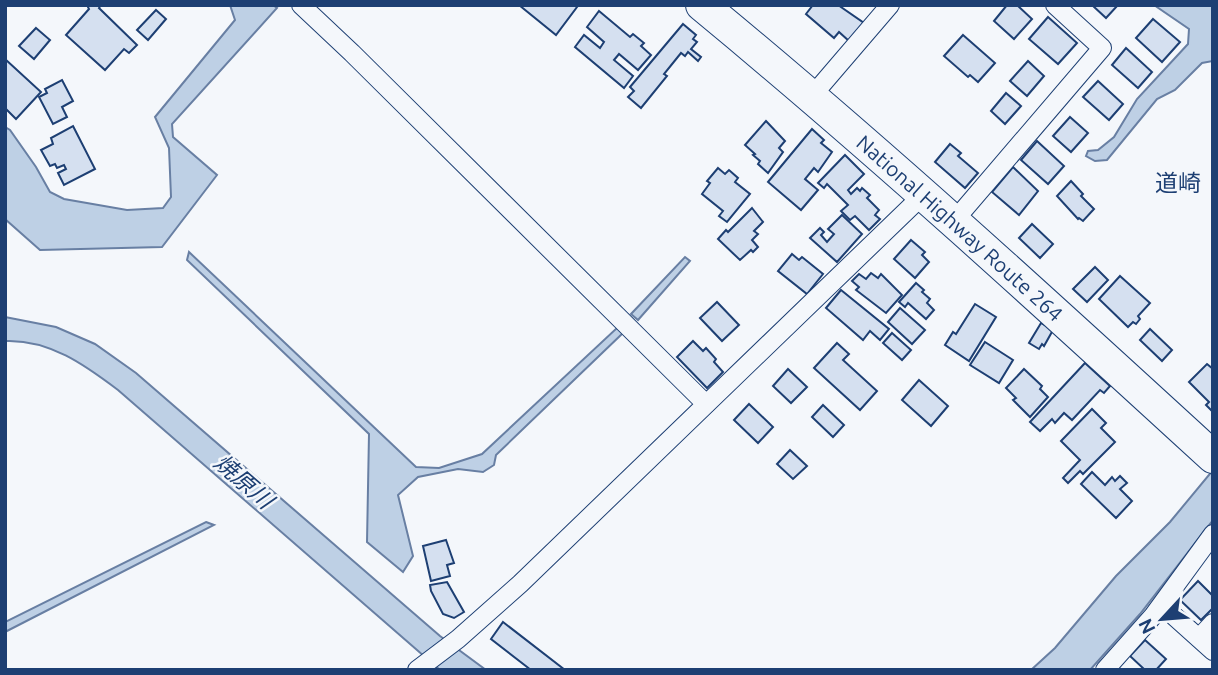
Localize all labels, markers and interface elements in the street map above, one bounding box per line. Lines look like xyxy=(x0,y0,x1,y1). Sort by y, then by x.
street label: National Highway Route 264 xyxy=(852,130,1068,326)
district label: 道崎 xyxy=(1155,170,1201,195)
water label: 焼原川 xyxy=(210,449,281,515)
north arrow xyxy=(1127,584,1197,654)
text: N xyxy=(1134,615,1160,638)

